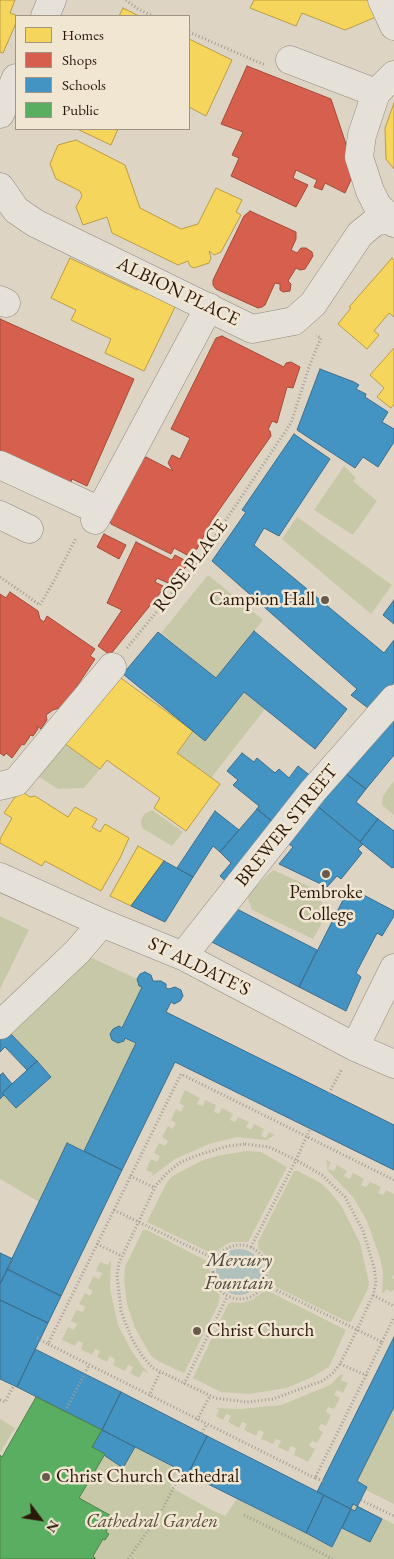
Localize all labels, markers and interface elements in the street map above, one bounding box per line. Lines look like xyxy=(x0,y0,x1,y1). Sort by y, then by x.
legend xyxy=(15,15,190,130)
text: Homes xyxy=(62,25,104,44)
text: Shops xyxy=(62,50,97,69)
text: Schools xyxy=(62,75,106,94)
text: Public xyxy=(62,100,99,119)
street label: ALBION PLACE xyxy=(113,252,243,332)
street label: ROSE PLACE xyxy=(149,515,233,617)
place label: Campion Hall xyxy=(209,589,315,611)
marker: Campion Hall xyxy=(319,594,331,606)
street label: BREWER STREET xyxy=(231,760,343,892)
marker: Pembroke College xyxy=(320,868,332,880)
place label: Pembroke College xyxy=(289,882,363,926)
street label: ST ALDATE'S xyxy=(144,932,254,1002)
water label: Mercury Fountain xyxy=(204,1249,274,1296)
place label: Christ Church xyxy=(207,1320,314,1342)
marker: Christ Church xyxy=(191,1325,203,1337)
place label: Christ Church Cathedral xyxy=(56,1466,239,1488)
marker: Christ Church Cathedral xyxy=(40,1471,52,1483)
north arrow xyxy=(15,1494,65,1544)
park label: Cathedral Garden xyxy=(86,1511,218,1533)
text: N xyxy=(42,1517,63,1536)

